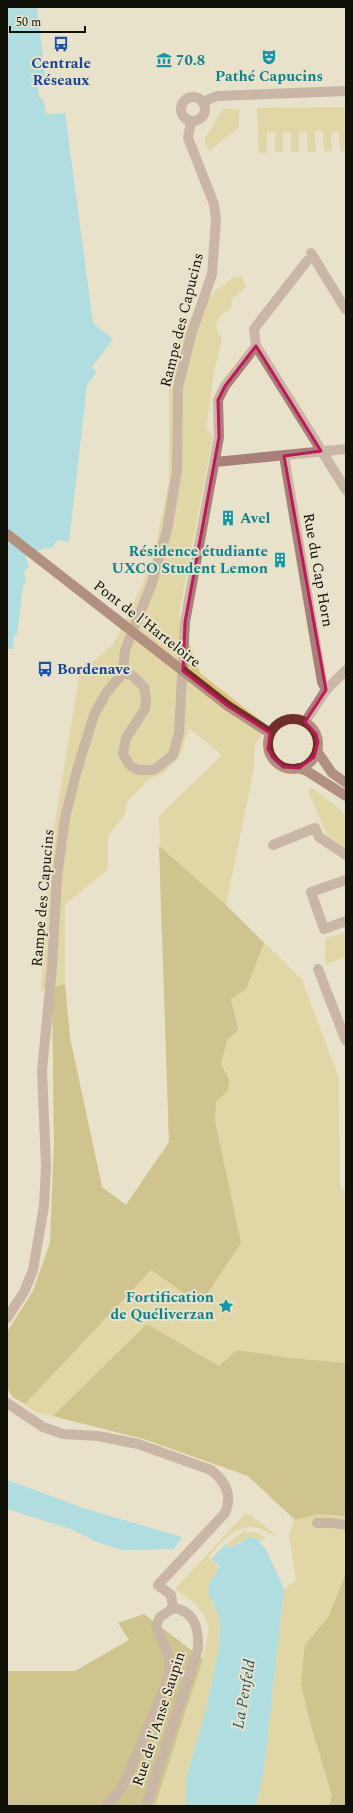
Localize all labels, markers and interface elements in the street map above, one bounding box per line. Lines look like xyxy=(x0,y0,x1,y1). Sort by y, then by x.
scale bar xyxy=(10,8,85,34)
text: 50 m xyxy=(16,13,41,32)
bus stop icon: Centrale Réseaux xyxy=(52,35,70,53)
theatre icon: Pathé Capucins xyxy=(260,48,278,66)
place label: 70.8 xyxy=(176,49,205,72)
museum icon: 70.8 xyxy=(155,51,173,69)
place label: Centrale Réseaux xyxy=(31,52,91,92)
place label: Pathé Capucins xyxy=(215,65,323,88)
street label: Rampe des Capucins xyxy=(154,250,210,390)
place label: Avel xyxy=(240,507,271,530)
building icon: Avel xyxy=(219,509,237,527)
street label: Rue du Cap Horn xyxy=(297,511,339,629)
place label: Résidence étudiante UXCO Student Lemon xyxy=(111,540,268,580)
building icon: Résidence étudiante UXCO Student Lemon xyxy=(271,551,289,569)
street label: Pont de l'Harteloire xyxy=(88,575,206,673)
place label: Bordenave xyxy=(57,658,130,681)
bus stop icon: Bordenave xyxy=(36,660,54,678)
street label: Rampe des Capucins xyxy=(26,828,60,968)
place label: Fortification de Quéliverzan xyxy=(110,1286,214,1326)
place icon: Fortification de Quéliverzan xyxy=(217,1297,235,1315)
street label: Rue de l'Anse Saupin xyxy=(126,1648,192,1789)
water label: La Penfeld xyxy=(226,1657,262,1731)

